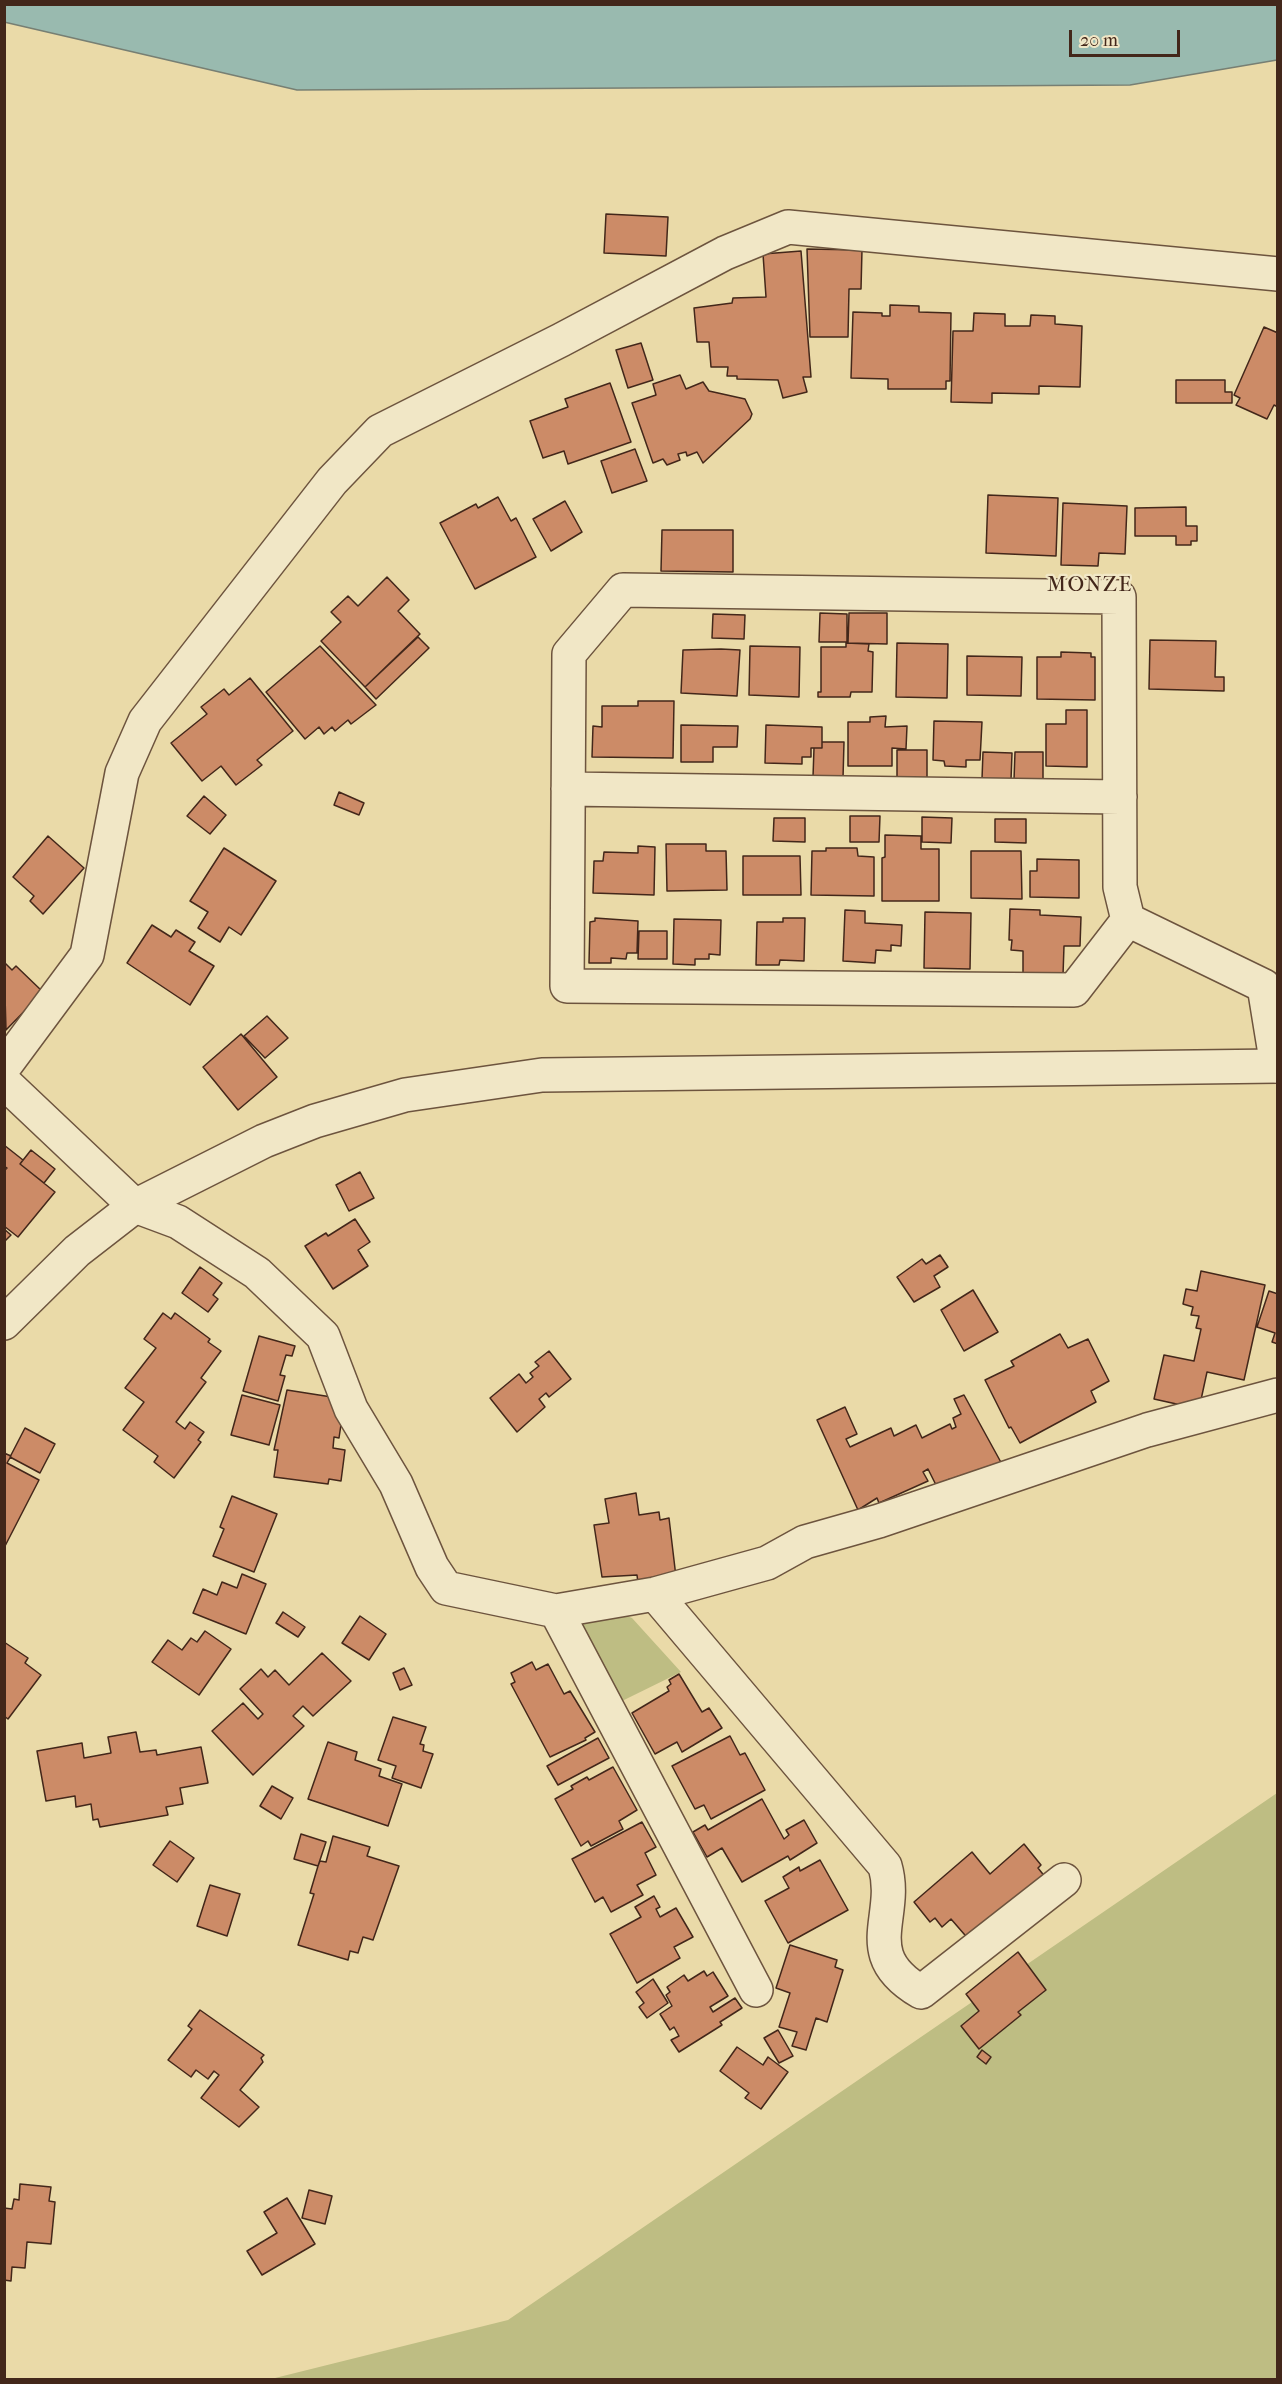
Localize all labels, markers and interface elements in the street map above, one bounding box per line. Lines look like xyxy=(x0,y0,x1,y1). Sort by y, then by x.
scale bar xyxy=(1072,18,1183,56)
text: 20 m xyxy=(1080,30,1118,51)
district label: MONZE xyxy=(1047,573,1133,599)

